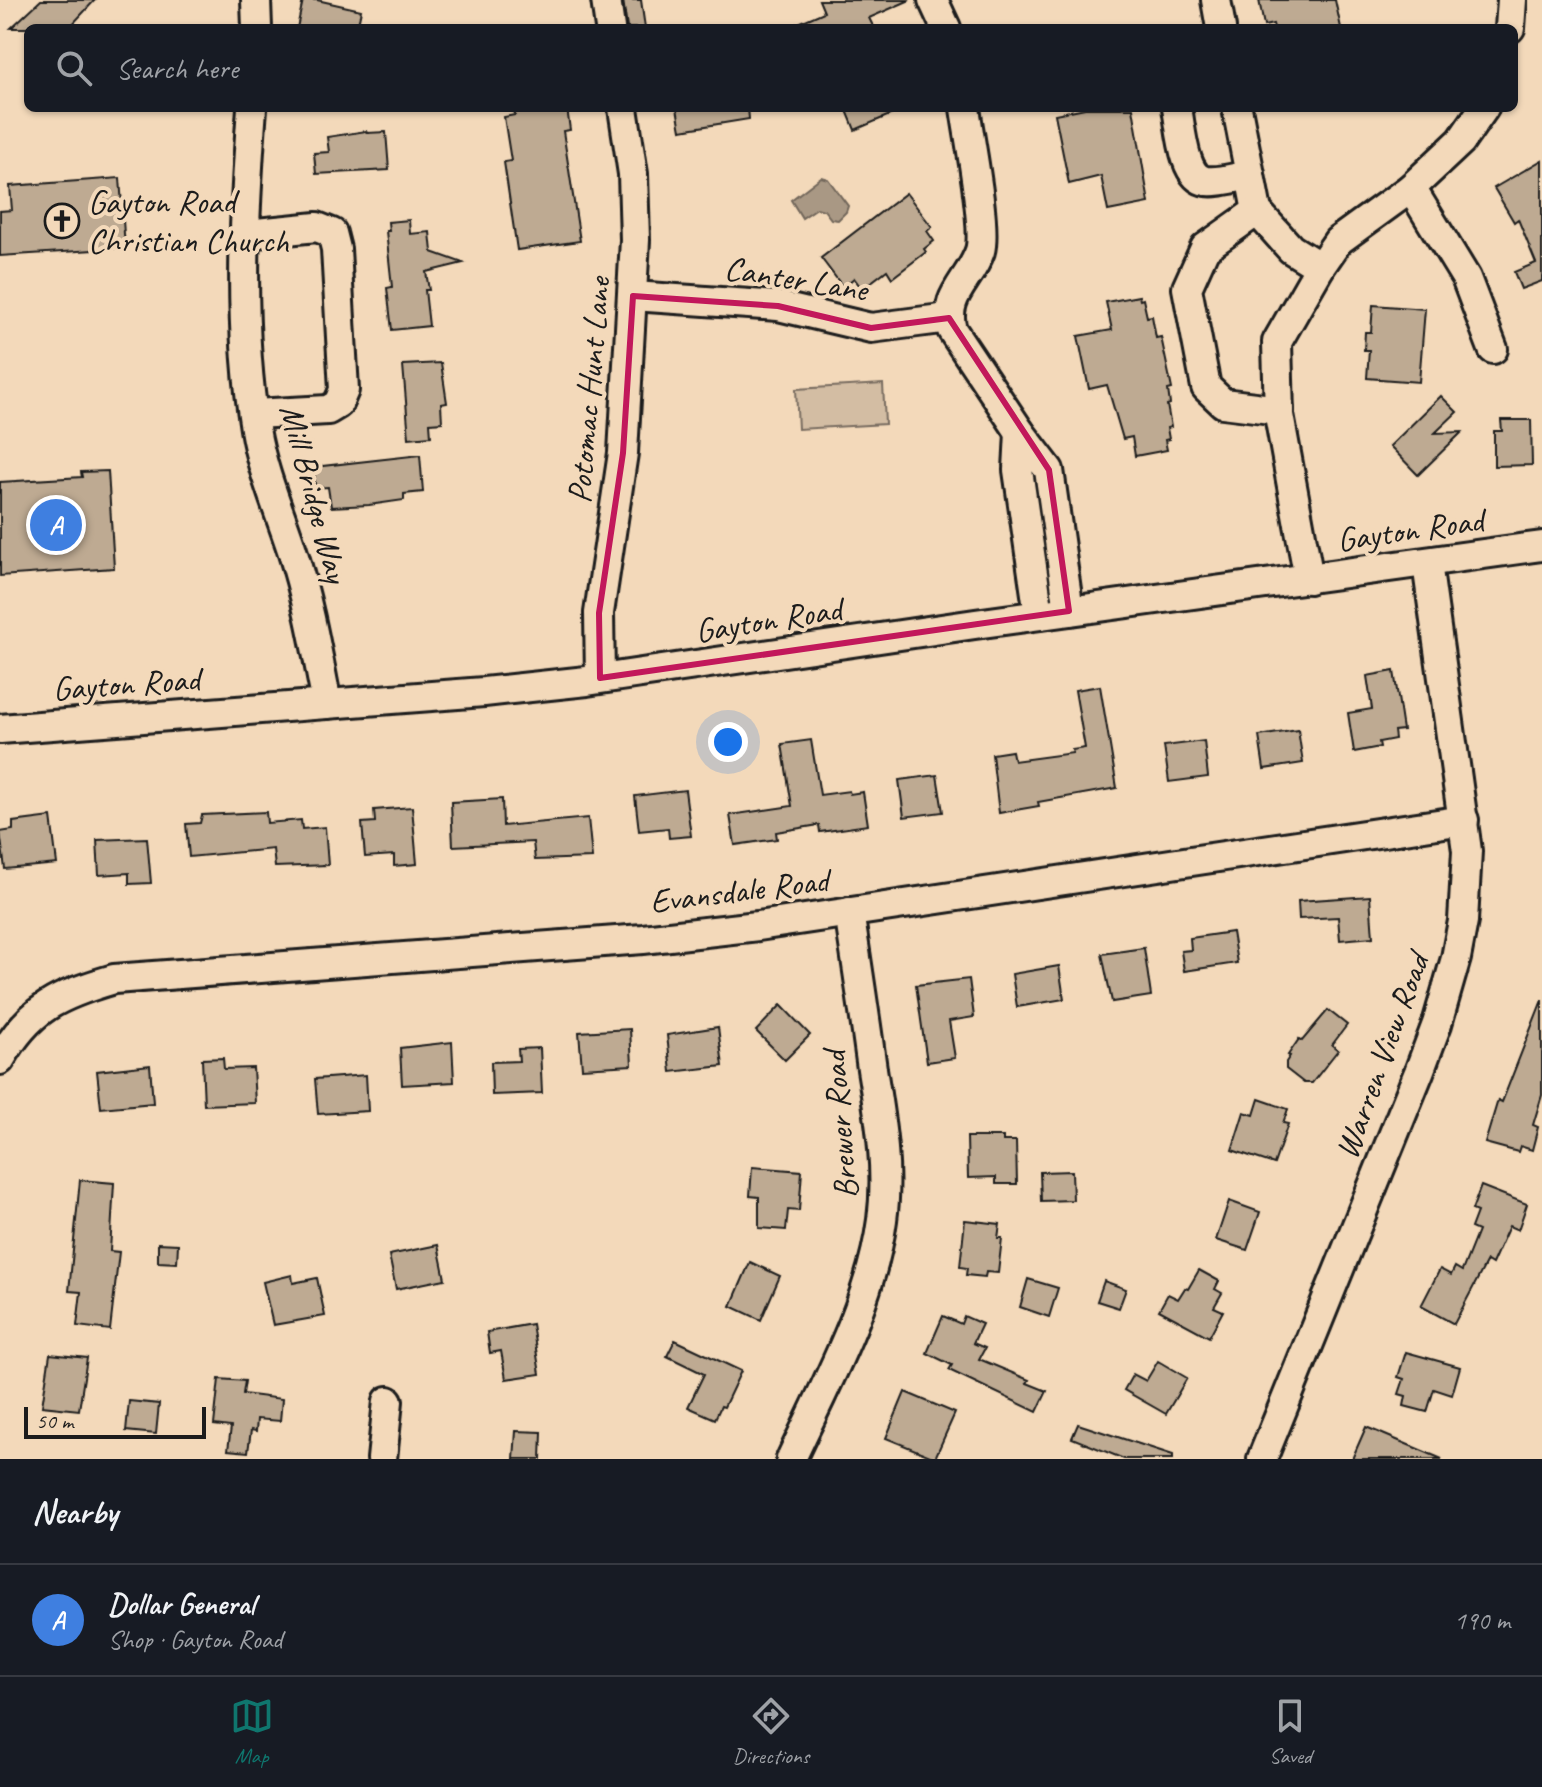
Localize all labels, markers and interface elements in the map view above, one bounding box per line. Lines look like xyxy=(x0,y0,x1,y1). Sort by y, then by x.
search box xyxy=(24,24,1518,112)
icon: search xyxy=(52,46,96,90)
text: Search here xyxy=(116,49,238,87)
place label: Gayton Road Christian Church xyxy=(88,180,289,262)
church icon: Gayton Road Christian Church xyxy=(43,202,81,240)
street label: Canter Lane xyxy=(722,246,873,311)
street label: Potomac Hunt Lane xyxy=(557,273,620,505)
street label: Mill Bridge Way xyxy=(270,399,360,590)
pin: A xyxy=(30,495,82,555)
street label: Gayton Road xyxy=(1334,497,1491,561)
street label: Gayton Road xyxy=(692,586,849,652)
street label: Gayton Road xyxy=(51,657,206,710)
your location xyxy=(708,722,748,762)
street label: Evansdale Road xyxy=(647,858,835,923)
street label: Warren View Road xyxy=(1325,943,1440,1164)
street label: Brewer Road xyxy=(811,1045,867,1201)
scale bar xyxy=(24,1403,206,1439)
text: 50 m xyxy=(36,1407,73,1435)
text: Nearby xyxy=(32,1490,118,1533)
text: Dollar General xyxy=(108,1585,255,1623)
text: A xyxy=(51,1604,65,1637)
text: 190 m xyxy=(1454,1604,1510,1637)
text: Shop · Gayton Road xyxy=(108,1623,282,1656)
tab: Map xyxy=(230,1694,274,1770)
tab: Directions xyxy=(733,1694,809,1770)
tab: Saved xyxy=(1268,1694,1312,1770)

